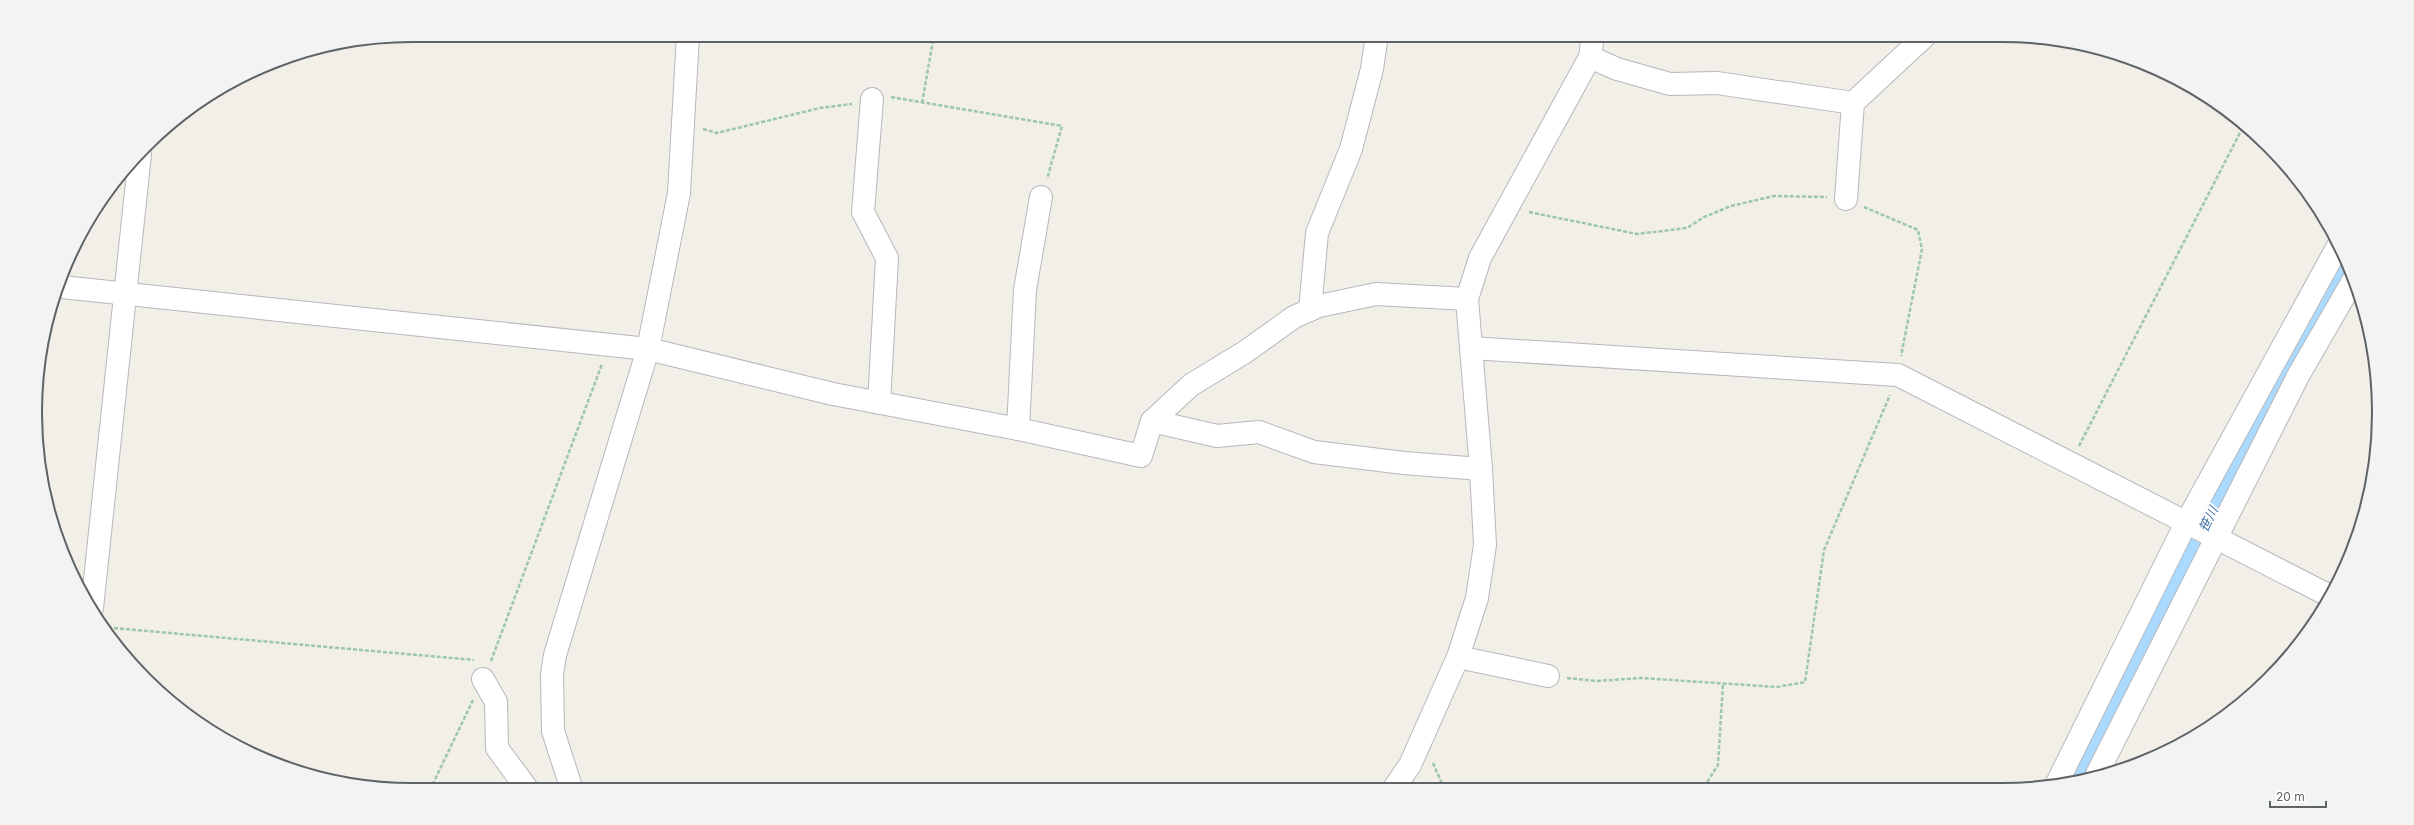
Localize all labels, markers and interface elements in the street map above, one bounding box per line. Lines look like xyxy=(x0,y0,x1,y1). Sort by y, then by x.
water label: 笹川 xyxy=(2195,502,2222,534)
scale bar xyxy=(2270,783,2326,809)
text: 20 m xyxy=(2276,789,2305,804)

